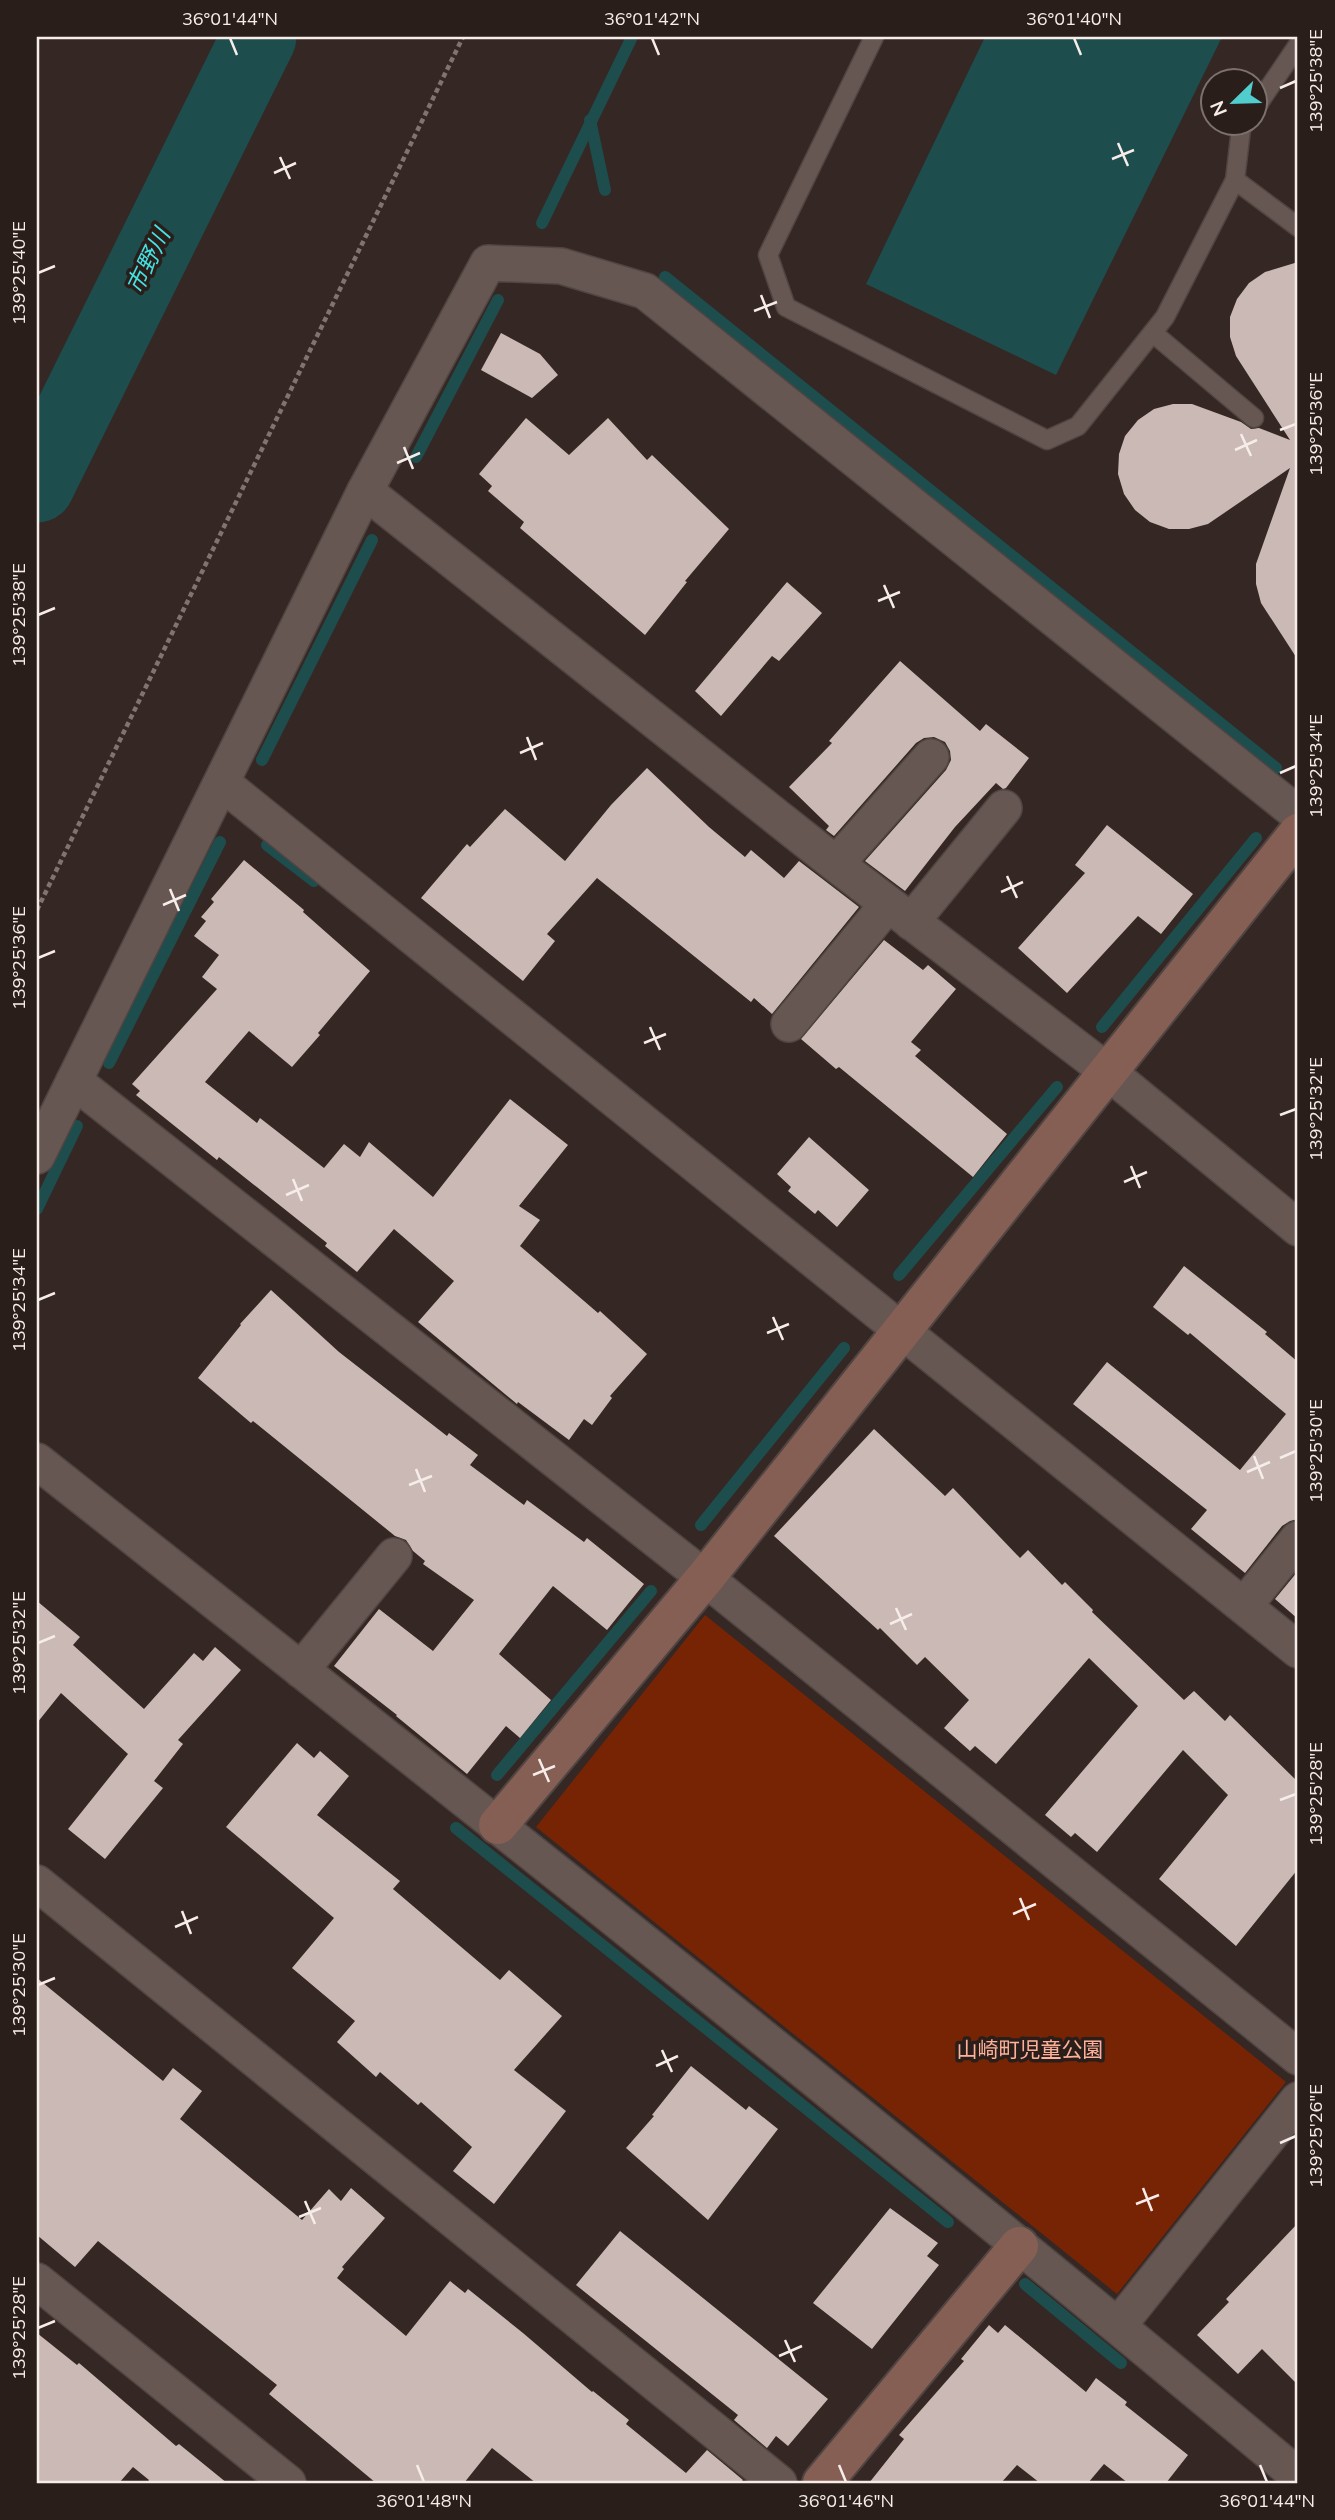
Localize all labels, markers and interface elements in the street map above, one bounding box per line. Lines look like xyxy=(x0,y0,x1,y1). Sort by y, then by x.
text: 36°01'44"N xyxy=(182,7,278,30)
text: 36°01'42"N xyxy=(604,7,700,30)
text: 36°01'40"N xyxy=(1026,7,1122,30)
text: 139°25'38"E xyxy=(1304,29,1327,133)
north arrow xyxy=(1198,66,1268,136)
text: N xyxy=(1205,97,1232,120)
text: 139°25'40"E xyxy=(7,221,30,325)
water label: 市野川 xyxy=(119,221,177,298)
text: 139°25'36"E xyxy=(1304,372,1327,476)
text: 139°25'38"E xyxy=(7,563,30,667)
text: 139°25'34"E xyxy=(1304,714,1327,818)
text: 139°25'36"E xyxy=(7,906,30,1010)
text: 139°25'32"E xyxy=(1304,1057,1327,1161)
text: 139°25'34"E xyxy=(7,1248,30,1352)
text: 139°25'30"E xyxy=(1304,1399,1327,1503)
text: 139°25'32"E xyxy=(7,1591,30,1695)
text: 139°25'28"E xyxy=(1304,1742,1327,1846)
text: 139°25'30"E xyxy=(7,1933,30,2037)
park label: 山崎町児童公園 xyxy=(957,2036,1104,2062)
text: 139°25'26"E xyxy=(1304,2084,1327,2188)
text: 139°25'28"E xyxy=(7,2276,30,2380)
text: 36°01'48"N xyxy=(376,2489,472,2512)
text: 36°01'46"N xyxy=(798,2489,894,2512)
text: 36°01'44"N xyxy=(1219,2489,1315,2512)

